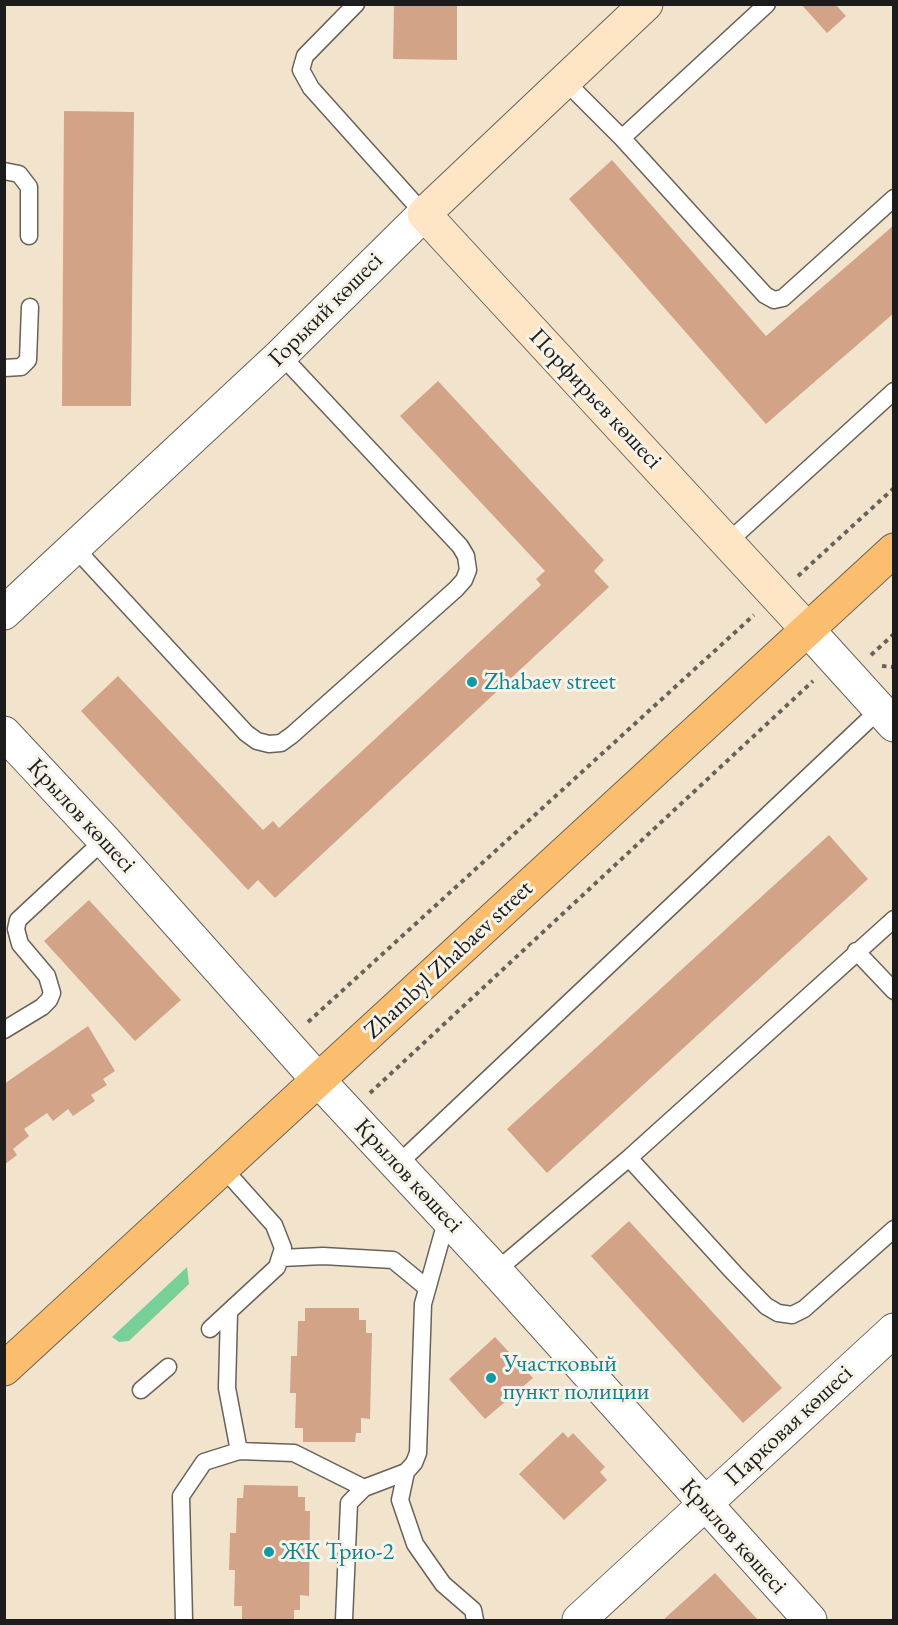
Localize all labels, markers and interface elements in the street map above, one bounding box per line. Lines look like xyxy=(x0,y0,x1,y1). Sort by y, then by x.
street label: Горький көшесі xyxy=(263,247,389,373)
street label: Порфирьев көшесі xyxy=(523,323,667,475)
place label: Zhabaev street xyxy=(484,668,616,696)
marker: Zhabaev street xyxy=(465,675,479,689)
street label: Крылов көшесі xyxy=(21,753,141,879)
street label: Zhambyl Zhabaev street xyxy=(359,875,539,1045)
street label: Крылов көшесі xyxy=(348,1113,468,1239)
place label: Участковый пункт полиции xyxy=(503,1350,649,1406)
street label: Парковая көшесі xyxy=(719,1359,859,1493)
marker: Участковый пункт полиции xyxy=(484,1371,498,1385)
street label: Крылов көшесі xyxy=(674,1473,792,1601)
place label: ЖК Трио-2 xyxy=(281,1538,394,1566)
marker: ЖК Трио-2 xyxy=(262,1545,276,1559)

